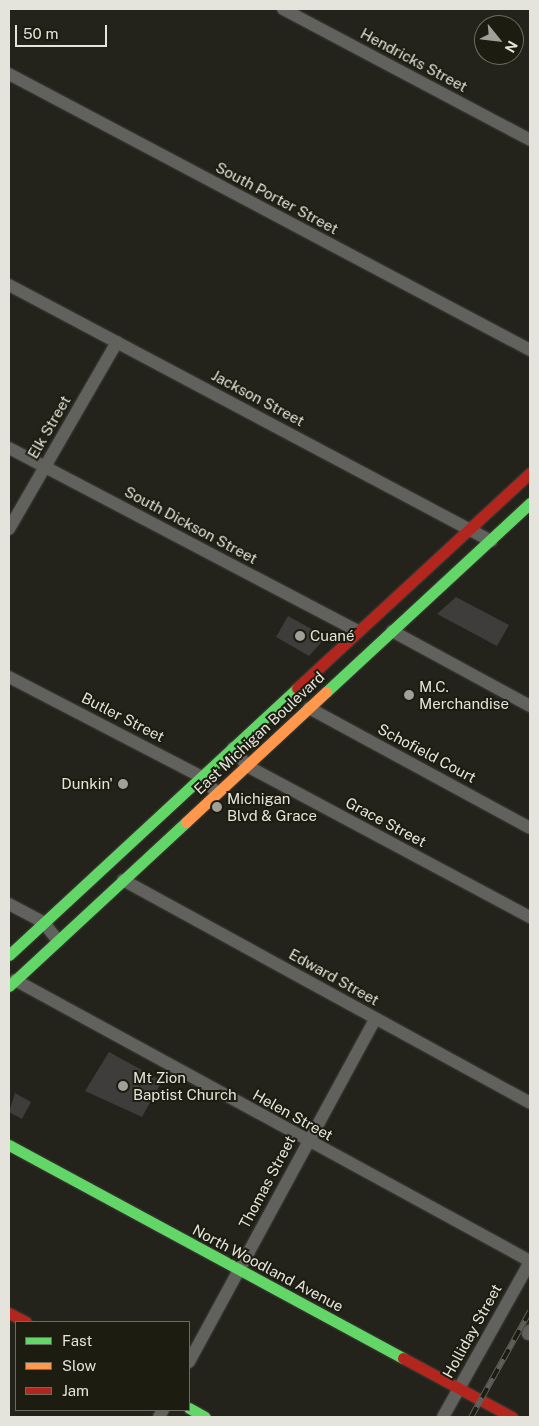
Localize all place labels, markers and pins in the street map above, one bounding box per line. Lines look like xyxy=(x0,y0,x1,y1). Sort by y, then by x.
place label: Cuané xyxy=(310,627,354,645)
marker: Cuané xyxy=(294,630,306,642)
place label: M.C. Merchandise xyxy=(419,677,509,712)
marker: M.C. Merchandise xyxy=(403,689,415,701)
place label: Dunkin' xyxy=(61,775,113,793)
marker: Dunkin' xyxy=(117,778,129,790)
place label: Michigan Blvd & Grace xyxy=(227,789,317,824)
marker: Michigan Blvd & Grace xyxy=(211,801,223,813)
place label: Mt Zion Baptist Church xyxy=(133,1068,237,1103)
marker: Mt Zion Baptist Church xyxy=(117,1080,129,1092)

